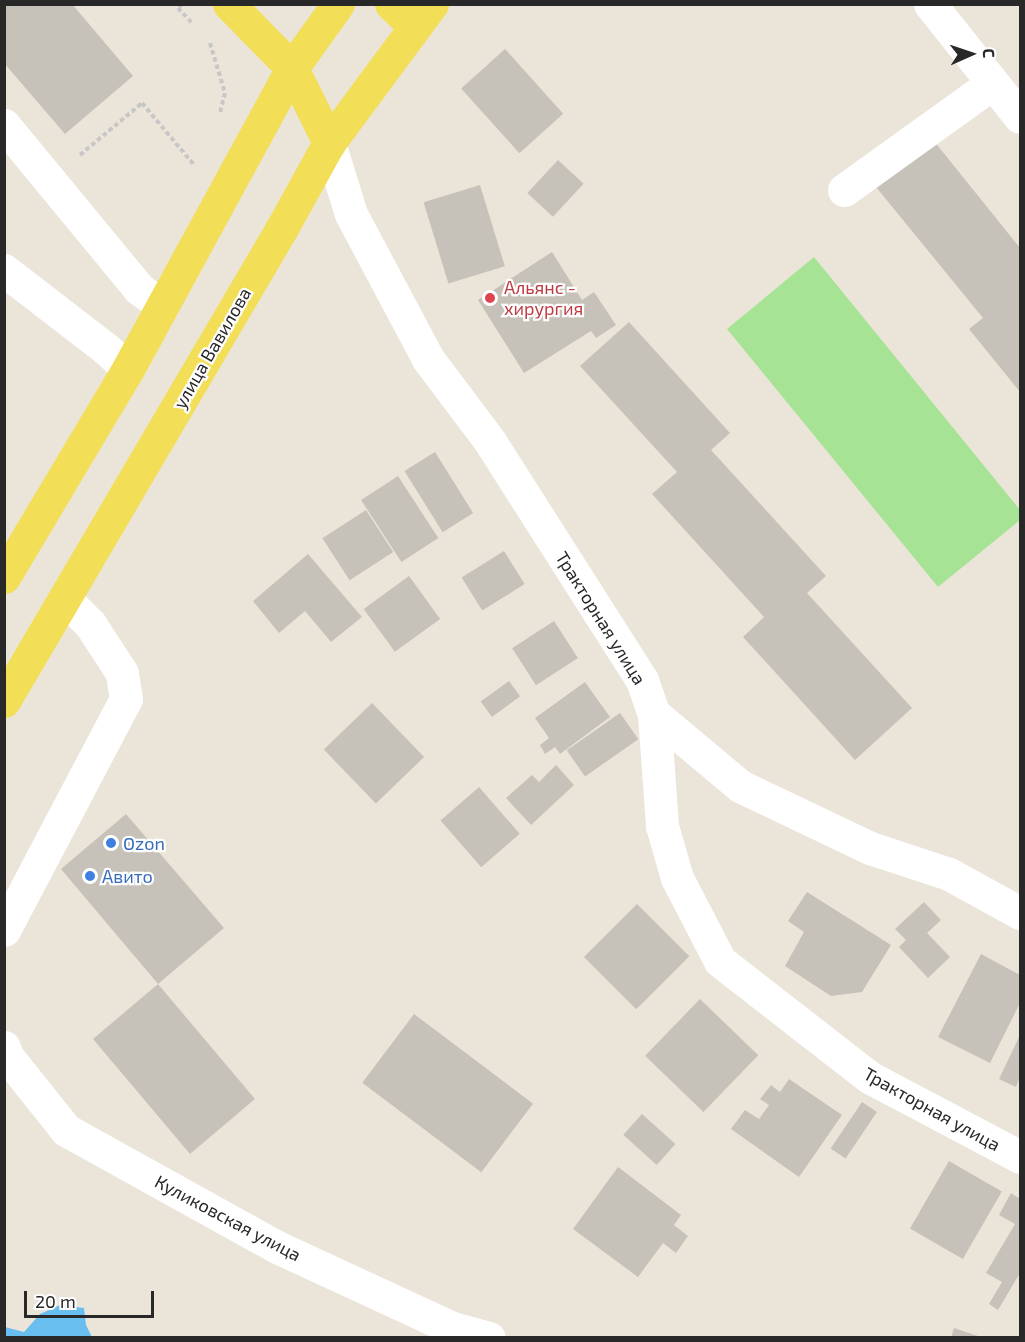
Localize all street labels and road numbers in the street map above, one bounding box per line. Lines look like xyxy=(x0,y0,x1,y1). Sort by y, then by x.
street label: улица Вавилова xyxy=(169,284,255,412)
street label: Тракторная улица xyxy=(551,547,651,689)
street label: Тракторная улица xyxy=(860,1062,1004,1156)
street label: Куликовская улица xyxy=(151,1170,305,1266)

